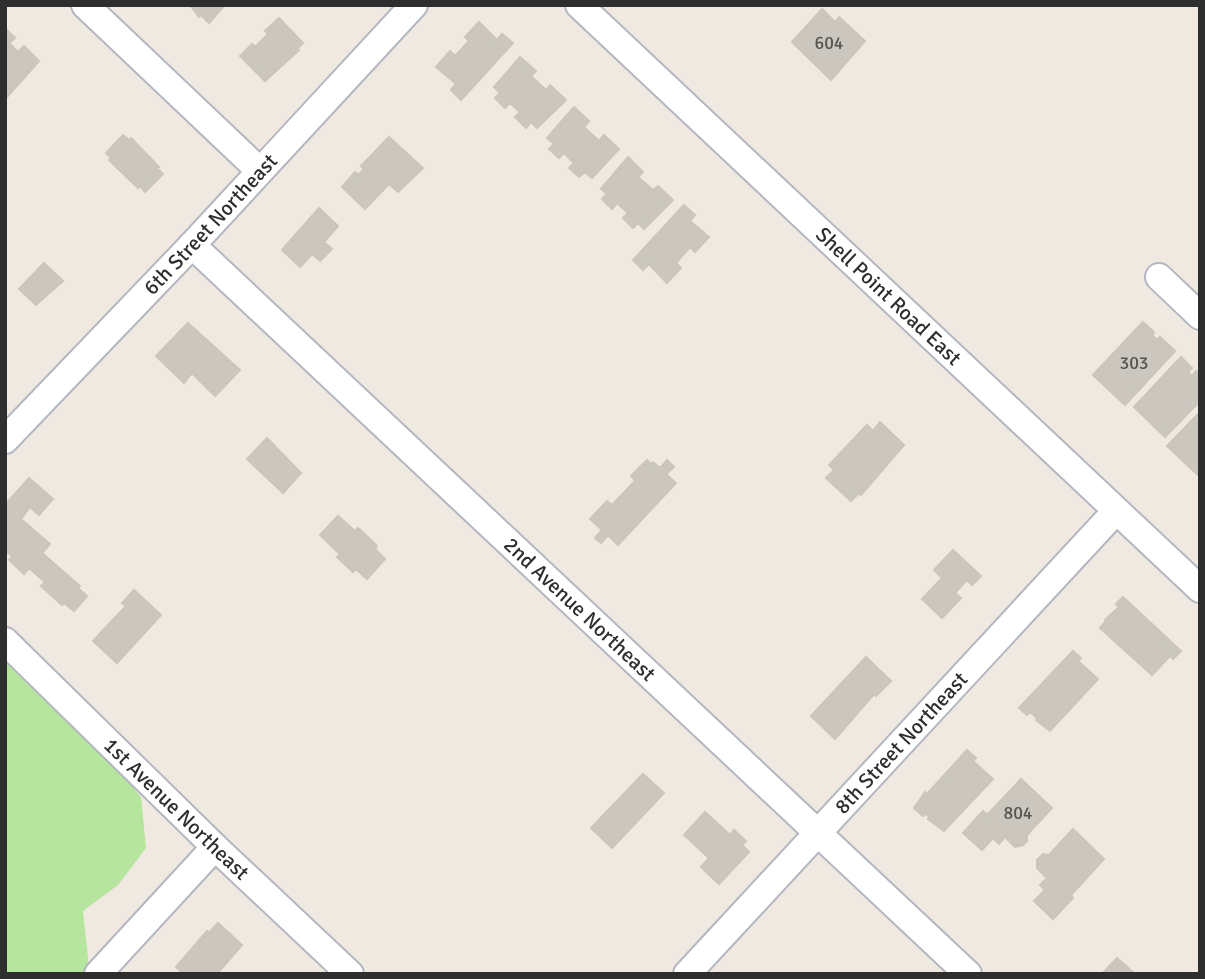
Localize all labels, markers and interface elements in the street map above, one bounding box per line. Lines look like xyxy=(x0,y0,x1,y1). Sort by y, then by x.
house number: 604 xyxy=(814,32,844,54)
street label: 6th Street Northeast xyxy=(138,148,283,300)
street label: Shell Point Road East xyxy=(810,221,967,371)
house number: 303 xyxy=(1119,352,1149,374)
street label: 2nd Avenue Northeast xyxy=(498,532,661,687)
street label: 8th Street Northeast xyxy=(829,667,973,819)
street label: 1st Avenue Northeast xyxy=(98,732,255,885)
house number: 804 xyxy=(1003,802,1033,824)

